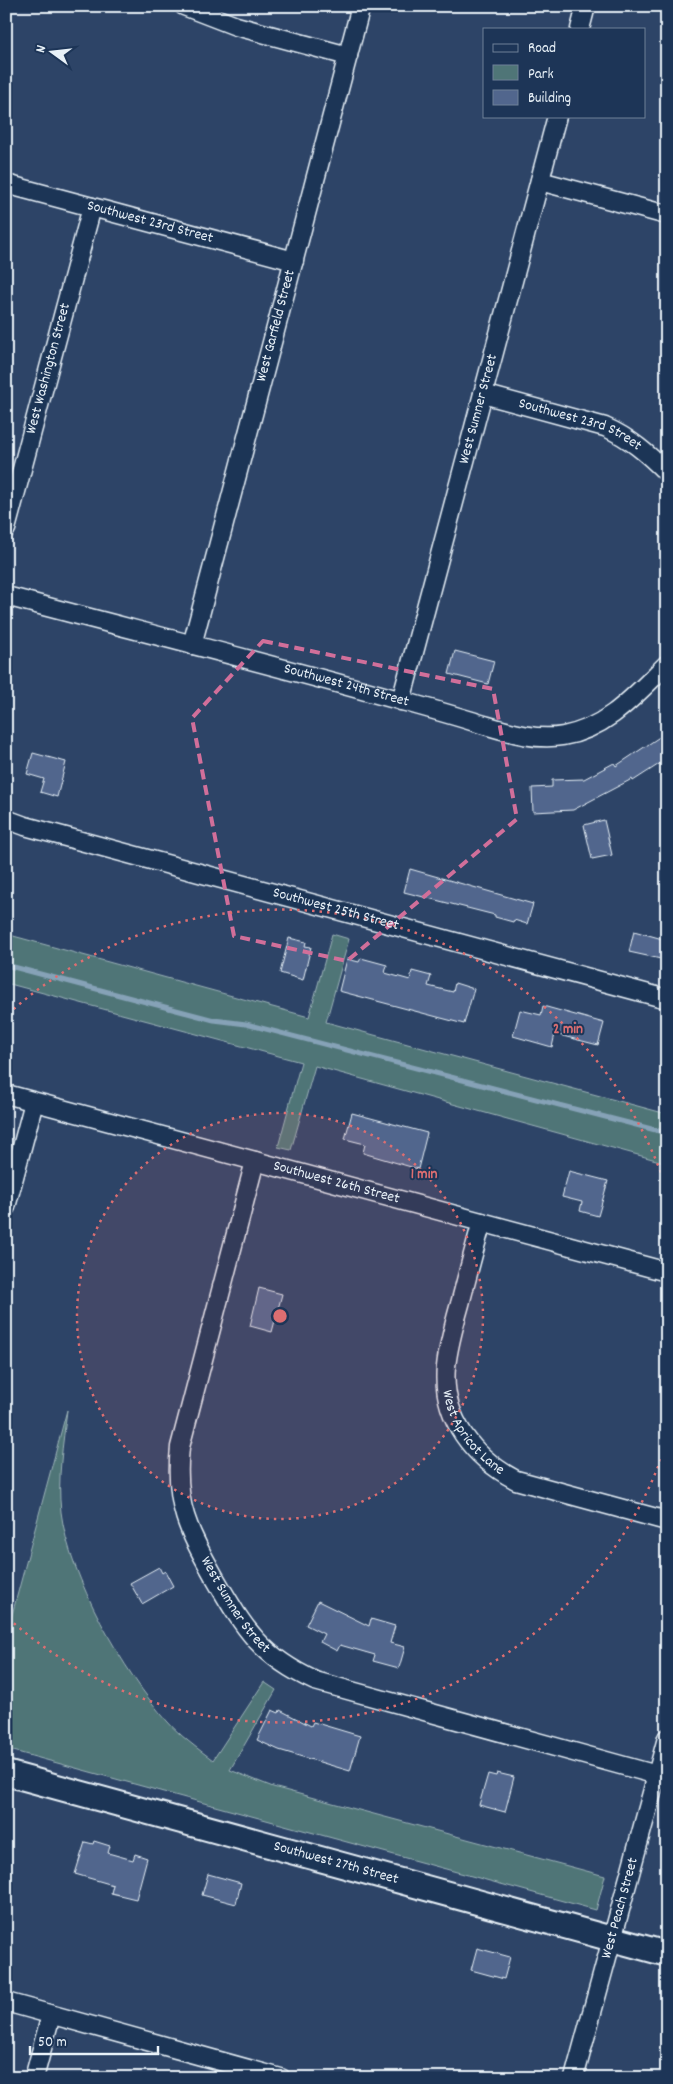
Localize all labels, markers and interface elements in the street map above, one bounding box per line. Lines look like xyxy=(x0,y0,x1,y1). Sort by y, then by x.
north arrow xyxy=(28,28,78,78)
legend xyxy=(483,28,646,118)
text: Road xyxy=(528,38,556,60)
text: N xyxy=(31,43,52,55)
text: Park xyxy=(528,64,554,86)
text: Building xyxy=(528,88,571,110)
street label: Southwest 23rd Street xyxy=(84,195,216,250)
street label: West Garfield Street xyxy=(251,267,302,384)
street label: West Washington Street xyxy=(21,300,77,437)
street label: West Sumner Street xyxy=(454,351,504,467)
street label: Southwest 23rd Street xyxy=(516,393,647,457)
street label: Southwest 24th Street xyxy=(281,658,412,714)
street label: Southwest 25th Street xyxy=(270,882,402,937)
text: 2 min xyxy=(553,1019,583,1041)
street label: Southwest 26th Street xyxy=(271,1155,402,1211)
text: 1 min xyxy=(411,1164,437,1186)
centre of rings xyxy=(271,1307,289,1325)
street label: West Apricot Lane xyxy=(435,1388,509,1481)
street label: West Sumner Street xyxy=(194,1553,275,1659)
street label: Southwest 27th Street xyxy=(271,1836,401,1891)
street label: West Peach Street xyxy=(596,1855,645,1961)
scale bar xyxy=(30,2024,158,2056)
text: 50 m xyxy=(38,2032,67,2054)

